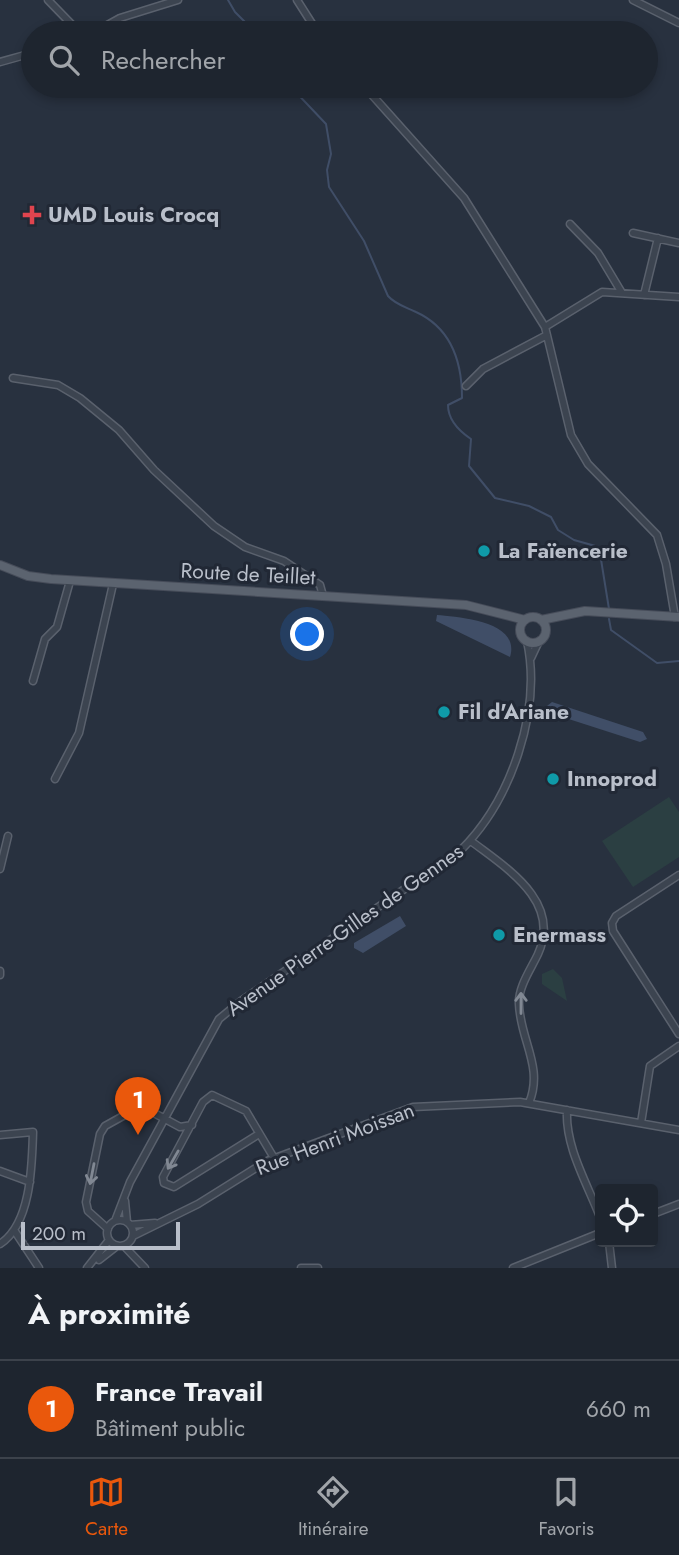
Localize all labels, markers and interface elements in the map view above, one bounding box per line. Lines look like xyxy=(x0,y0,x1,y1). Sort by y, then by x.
search box xyxy=(21,21,658,98)
icon: search xyxy=(45,41,83,79)
text: Rechercher xyxy=(101,41,225,79)
place label: UMD Louis Crocq xyxy=(48,200,219,230)
marker: UMD Louis Crocq xyxy=(22,205,42,225)
place label: La Faïencerie xyxy=(498,536,628,566)
marker: La Faïencerie xyxy=(476,543,492,559)
street label: Route de Teillet xyxy=(180,555,316,593)
your location xyxy=(290,617,324,651)
place label: Fil d'Ariane xyxy=(458,697,569,727)
marker: Fil d'Ariane xyxy=(436,704,452,720)
place label: Innoprod xyxy=(567,764,657,794)
marker: Innoprod xyxy=(545,771,561,787)
street label: Avenue Pierre-Gilles de Gennes xyxy=(220,836,470,1024)
place label: Enermass xyxy=(513,920,607,950)
marker: Enermass xyxy=(491,927,507,943)
one-way arrow xyxy=(514,992,527,1015)
pin: 1 xyxy=(115,1077,161,1135)
street label: Rue Henri Moissan xyxy=(251,1095,419,1183)
one-way arrow xyxy=(166,1149,179,1170)
one-way arrow xyxy=(84,1162,98,1185)
map controls xyxy=(595,1184,658,1247)
button: locate xyxy=(595,1184,658,1247)
scale bar xyxy=(21,1219,180,1251)
text: 200 m xyxy=(32,1220,86,1247)
text: À proximité xyxy=(28,1292,191,1335)
text: France Travail xyxy=(95,1373,263,1411)
text: 1 xyxy=(45,1392,57,1426)
text: 660 m xyxy=(586,1392,651,1426)
text: Bâtiment public xyxy=(95,1411,245,1445)
tab: Carte xyxy=(85,1473,128,1542)
tab: Itinéraire xyxy=(298,1473,368,1542)
tab: Favoris xyxy=(538,1473,594,1542)

